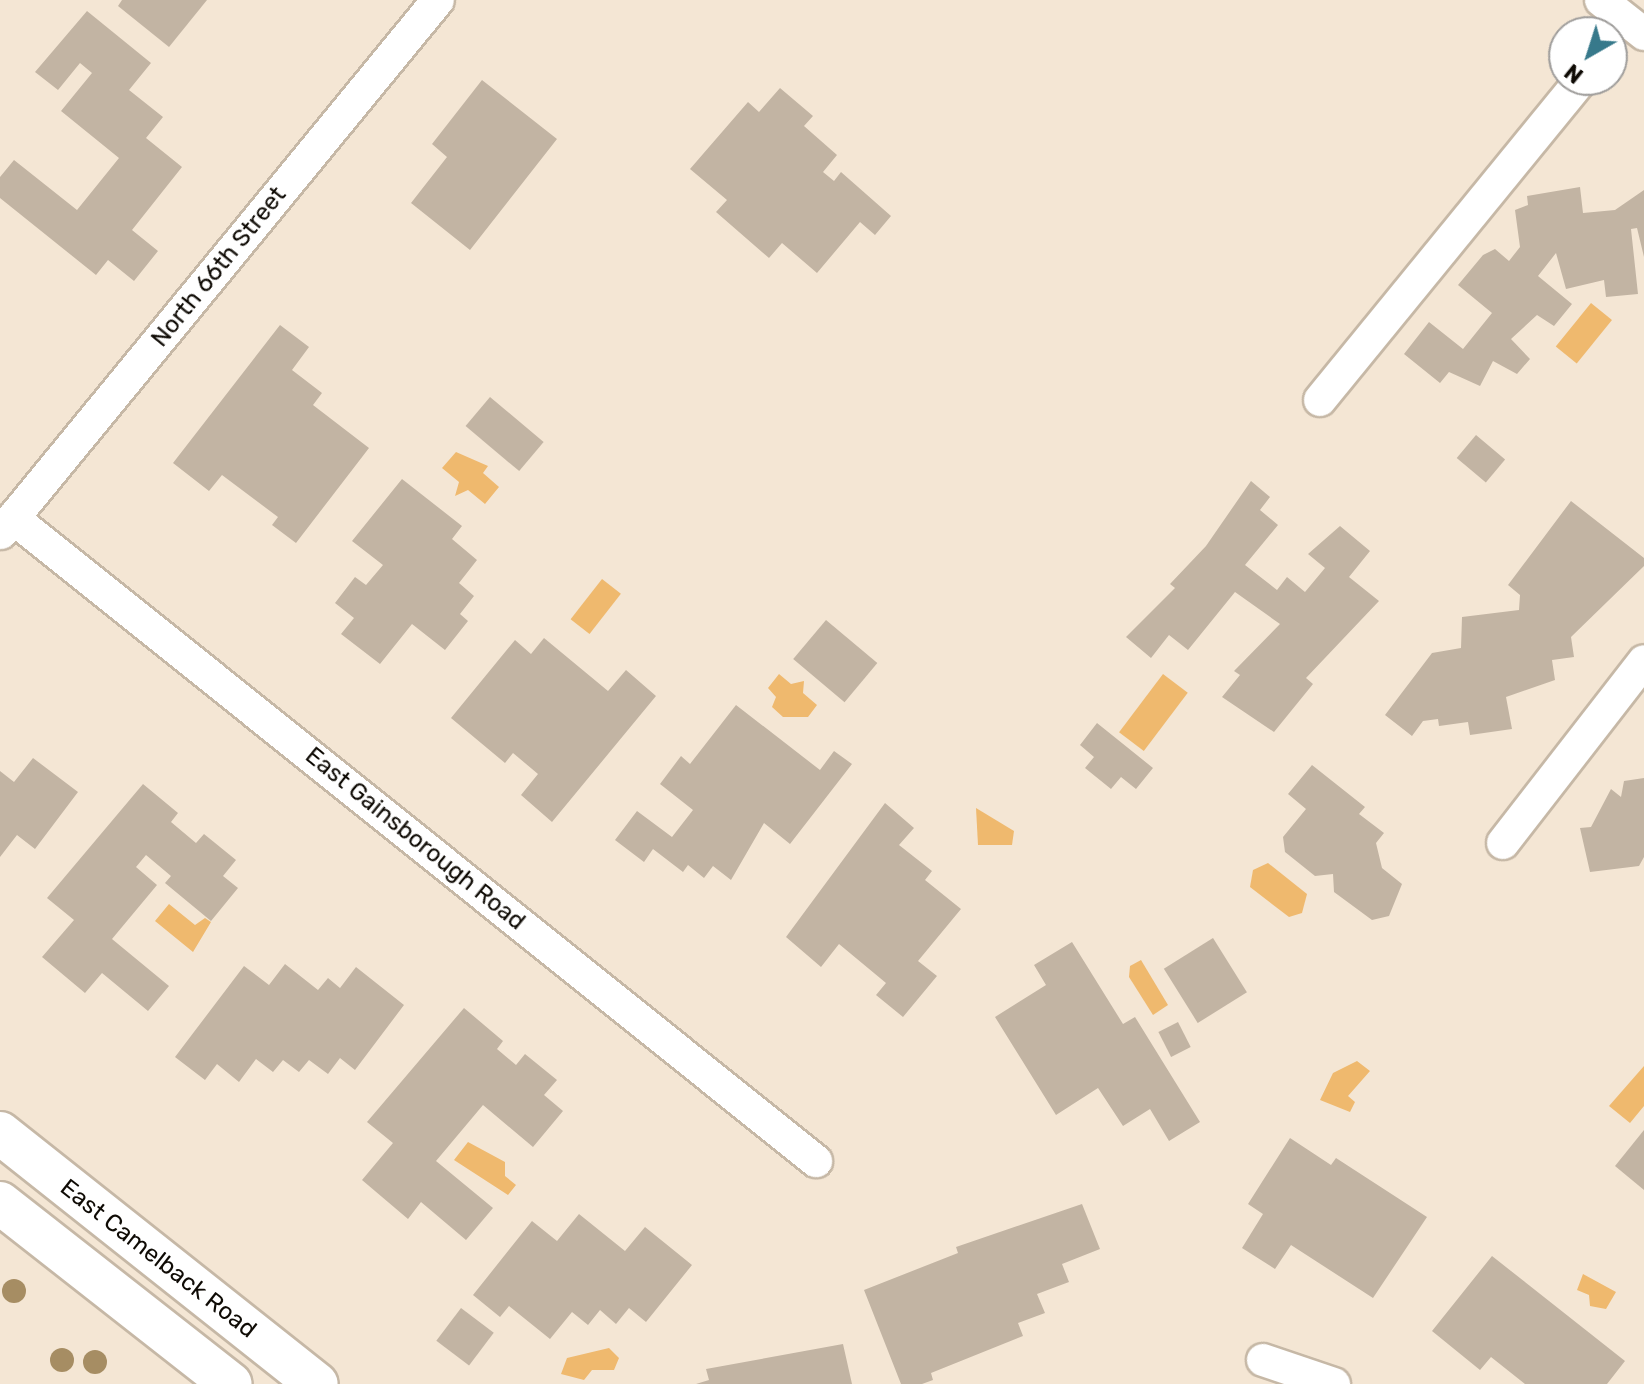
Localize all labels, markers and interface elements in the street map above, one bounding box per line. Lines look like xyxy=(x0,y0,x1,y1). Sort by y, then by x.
north arrow xyxy=(1548,16,1628,96)
text: N xyxy=(1559,58,1588,89)
street label: North 66th Street xyxy=(146,181,292,353)
street label: East Gainsborough Road xyxy=(299,741,531,937)
street label: East Camelback Road xyxy=(54,1173,262,1345)

